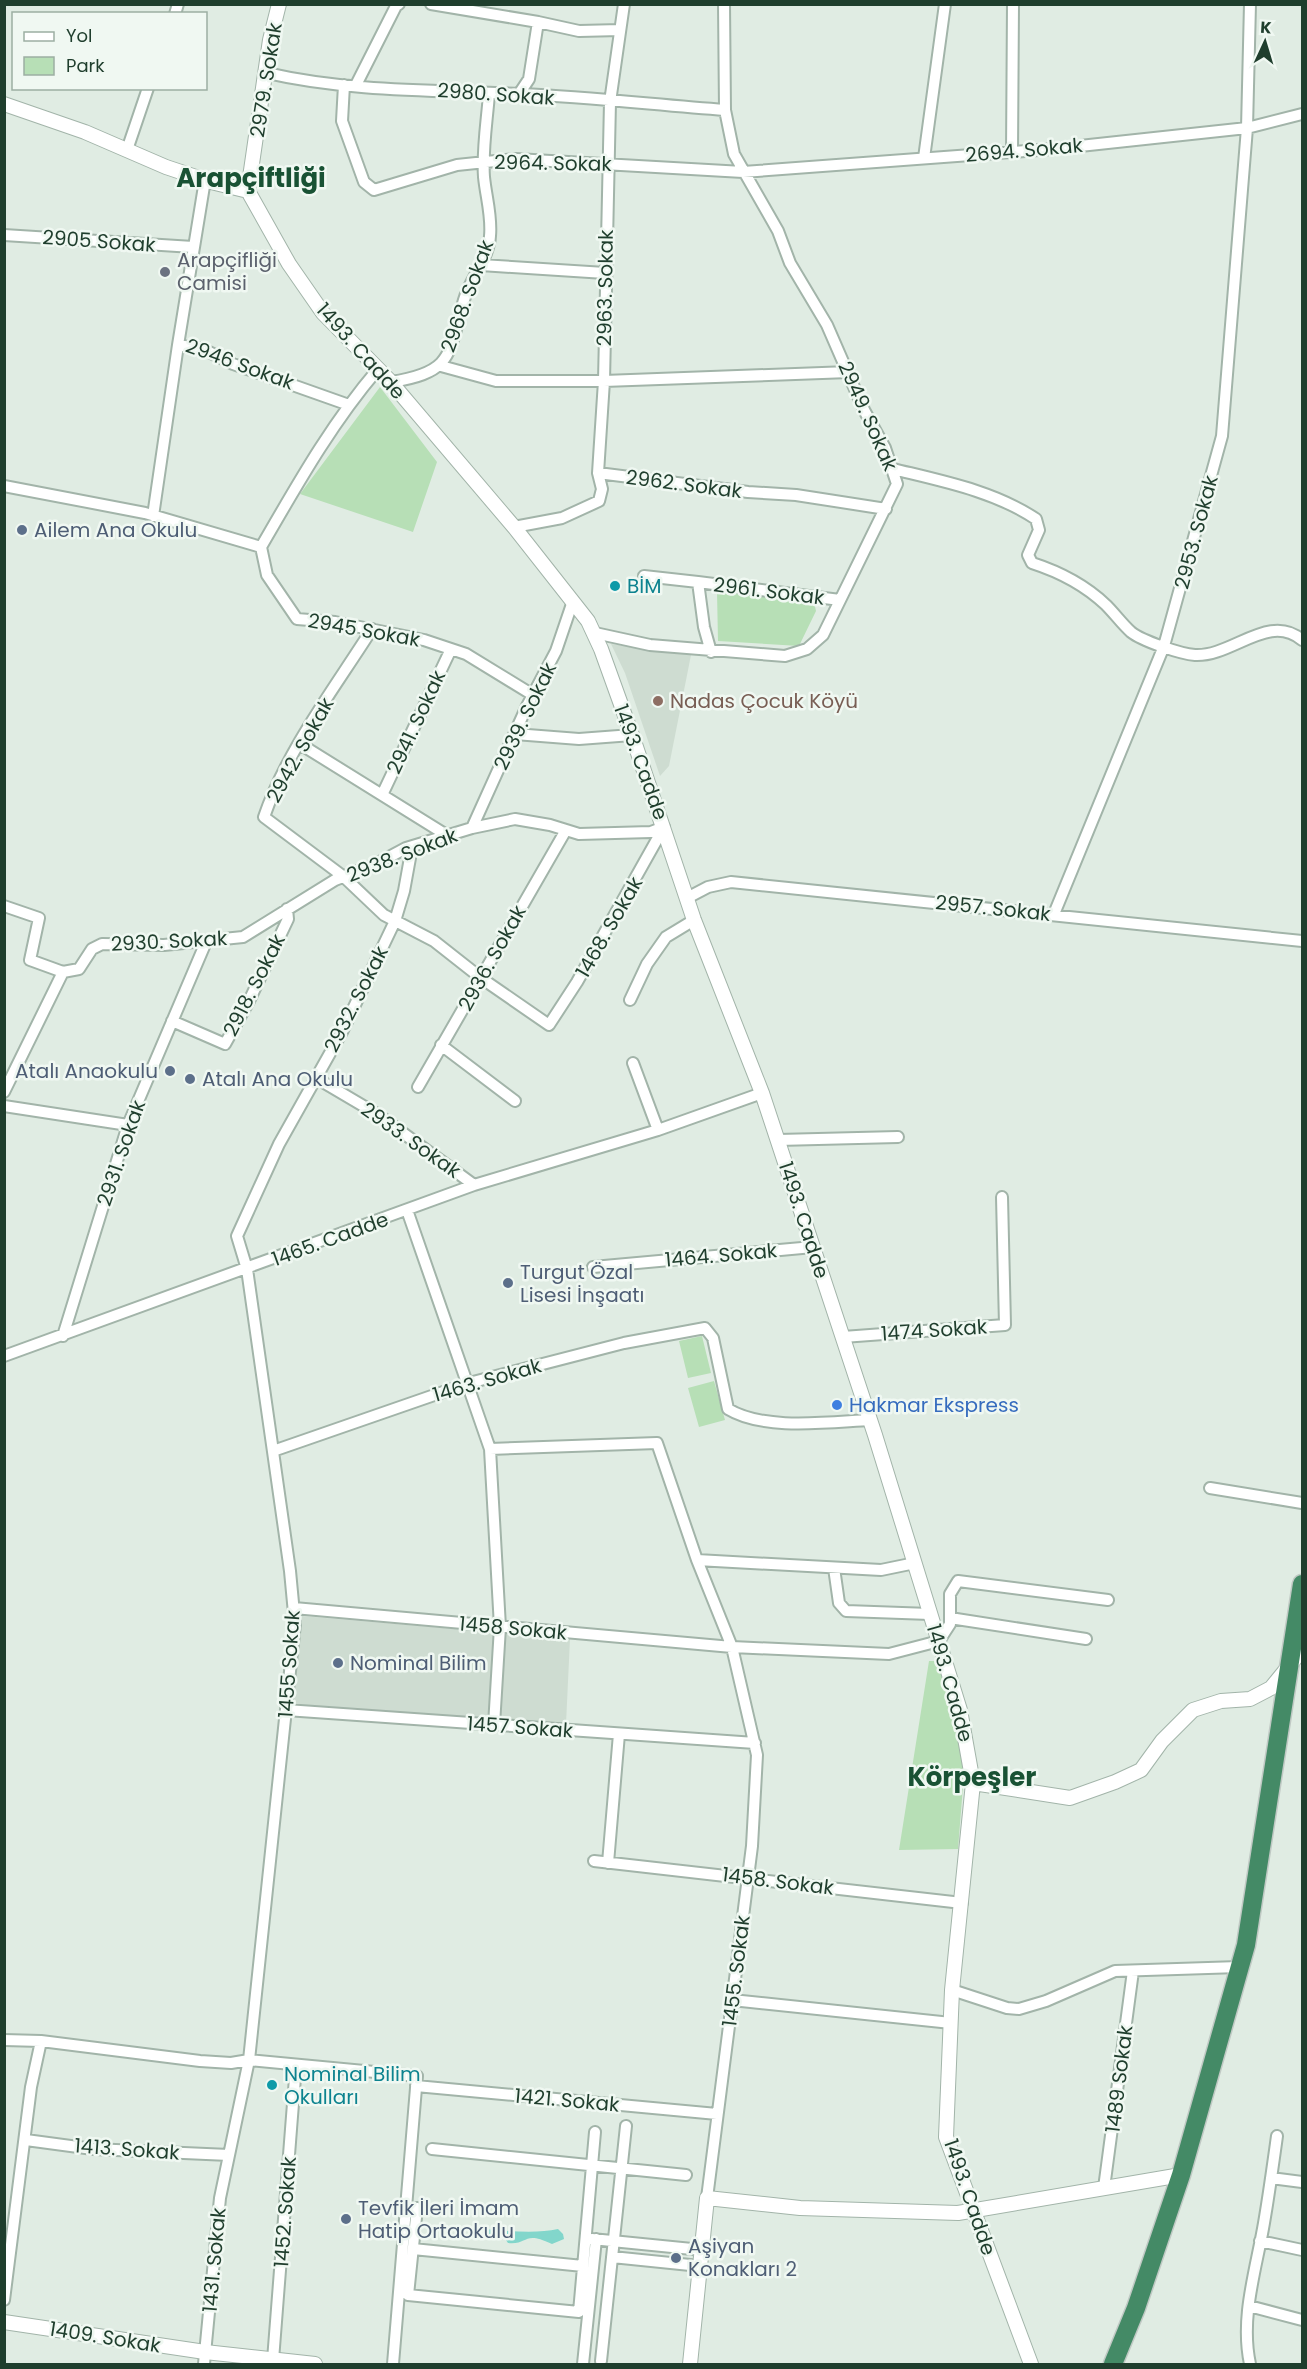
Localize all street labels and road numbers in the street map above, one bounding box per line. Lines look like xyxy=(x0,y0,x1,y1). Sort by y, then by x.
street label: 2979. Sokak xyxy=(243,20,289,139)
street label: 2980. Sokak xyxy=(436,76,556,112)
street label: 2694. Sokak xyxy=(964,131,1084,169)
street label: 2964. Sokak xyxy=(494,148,613,178)
street label: 2905 Sokak xyxy=(42,223,157,259)
street label: 2963. Sokak xyxy=(590,229,620,347)
street label: 2968. Sokak xyxy=(434,235,501,356)
street label: 1493. Cadde xyxy=(310,297,412,405)
street label: 2946 Sokak xyxy=(182,331,299,397)
street label: 2949. Sokak xyxy=(831,357,905,476)
street label: 2962. Sokak xyxy=(624,463,744,505)
street label: 2953. Sokak xyxy=(1167,471,1225,592)
street label: 2961. Sokak xyxy=(712,570,827,612)
street label: 2945 Sokak xyxy=(306,606,423,654)
street label: 2939. Sokak xyxy=(487,657,563,775)
street label: 2941. Sokak xyxy=(380,665,452,778)
street label: 2942. Sokak xyxy=(260,692,341,808)
street label: 1493. Cadde xyxy=(607,700,675,824)
street label: 2938. Sokak xyxy=(343,821,462,889)
street label: 1468. Sokak xyxy=(569,871,650,983)
street label: 2957. Sokak xyxy=(934,888,1053,928)
street label: 2936. Sokak xyxy=(451,900,533,1016)
street label: 2930. Sokak xyxy=(110,924,229,958)
street label: 2918. Sokak xyxy=(216,928,292,1041)
street label: 2932. Sokak xyxy=(317,941,395,1057)
street label: 2933. Sokak xyxy=(356,1095,467,1185)
street label: 2931. Sokak xyxy=(90,1096,152,1210)
street label: 1493. Cadde xyxy=(772,1158,836,1282)
street label: 1465. Cadde xyxy=(268,1205,392,1273)
street label: 1464. Sokak xyxy=(664,1236,779,1274)
street label: 1474 Sokak xyxy=(880,1312,989,1348)
street label: 1463. Sokak xyxy=(429,1351,545,1409)
street label: 1455 Sokak xyxy=(271,1608,307,1719)
street label: 1458 Sokak xyxy=(458,1609,569,1647)
street label: 1493. Cadde xyxy=(920,1621,980,1745)
street label: 1457 Sokak xyxy=(466,1709,575,1745)
street label: 1458. Sokak xyxy=(721,1860,836,1902)
street label: 1455. Sokak xyxy=(715,1913,757,2028)
street label: 1489 Sokak xyxy=(1099,2023,1140,2134)
street label: 1421. Sokak xyxy=(513,2081,621,2119)
street label: 1413. Sokak xyxy=(73,2131,181,2167)
street label: 1493. Cadde xyxy=(937,2135,1003,2259)
street label: 1452. Sokak xyxy=(267,2155,303,2268)
street label: 1431. Sokak xyxy=(195,2206,233,2314)
street label: 1409. Sokak xyxy=(47,2314,163,2360)

